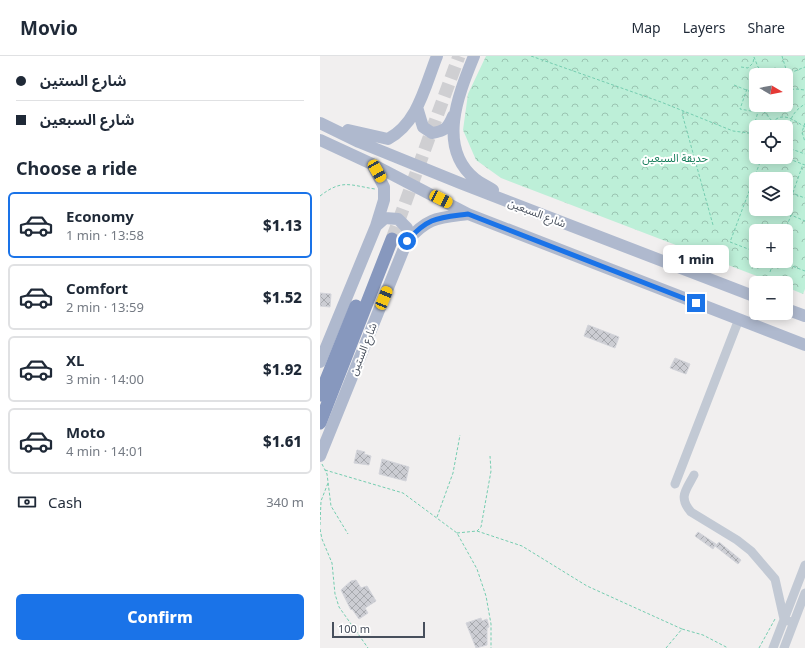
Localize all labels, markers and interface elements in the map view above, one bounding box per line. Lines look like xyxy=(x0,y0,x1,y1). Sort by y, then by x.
text: Movio xyxy=(20,15,78,41)
text: Map xyxy=(632,18,661,37)
text: Layers xyxy=(683,18,725,37)
text: Share xyxy=(747,18,785,37)
north arrow xyxy=(749,68,793,112)
map controls xyxy=(749,68,793,320)
text: شارع الستين xyxy=(40,70,127,90)
text: شارع السبعين xyxy=(40,109,134,129)
button: locate xyxy=(749,120,793,164)
park label: حديقة السبعين xyxy=(642,150,708,165)
text: Choose a ride xyxy=(16,156,137,180)
car xyxy=(366,158,388,184)
button: layers xyxy=(749,172,793,216)
car xyxy=(428,188,454,210)
street label: شارع السبعين xyxy=(506,195,569,231)
text: Economy xyxy=(66,206,134,226)
icon: car xyxy=(18,207,54,243)
text: $1.13 xyxy=(263,215,302,235)
button: + xyxy=(749,224,793,268)
text: 1 min · 13:58 xyxy=(66,226,144,244)
route start xyxy=(398,232,416,250)
callout: 1 min xyxy=(663,245,729,273)
text: 1 min xyxy=(678,250,714,268)
button: − xyxy=(749,276,793,320)
text: Comfort xyxy=(66,278,128,298)
icon: car xyxy=(18,279,54,315)
car xyxy=(374,285,394,311)
text: $1.52 xyxy=(263,287,302,307)
route end xyxy=(687,294,705,312)
text: 2 min · 13:59 xyxy=(66,298,144,316)
street label: شارع الستين xyxy=(345,320,381,378)
text: XL xyxy=(66,350,84,370)
icon: car xyxy=(18,351,54,387)
text: $1.92 xyxy=(263,359,302,379)
text: 3 min · 14:00 xyxy=(66,370,144,388)
text: Moto xyxy=(66,422,105,442)
icon: car xyxy=(18,423,54,459)
text: $1.61 xyxy=(263,431,302,451)
text: 4 min · 14:01 xyxy=(66,442,144,460)
icon: cash xyxy=(16,491,38,513)
text: Cash xyxy=(48,492,82,512)
text: 340 m xyxy=(266,493,304,511)
button: Confirm xyxy=(16,594,304,640)
scale bar xyxy=(332,620,425,639)
text: 100 m xyxy=(338,621,370,636)

